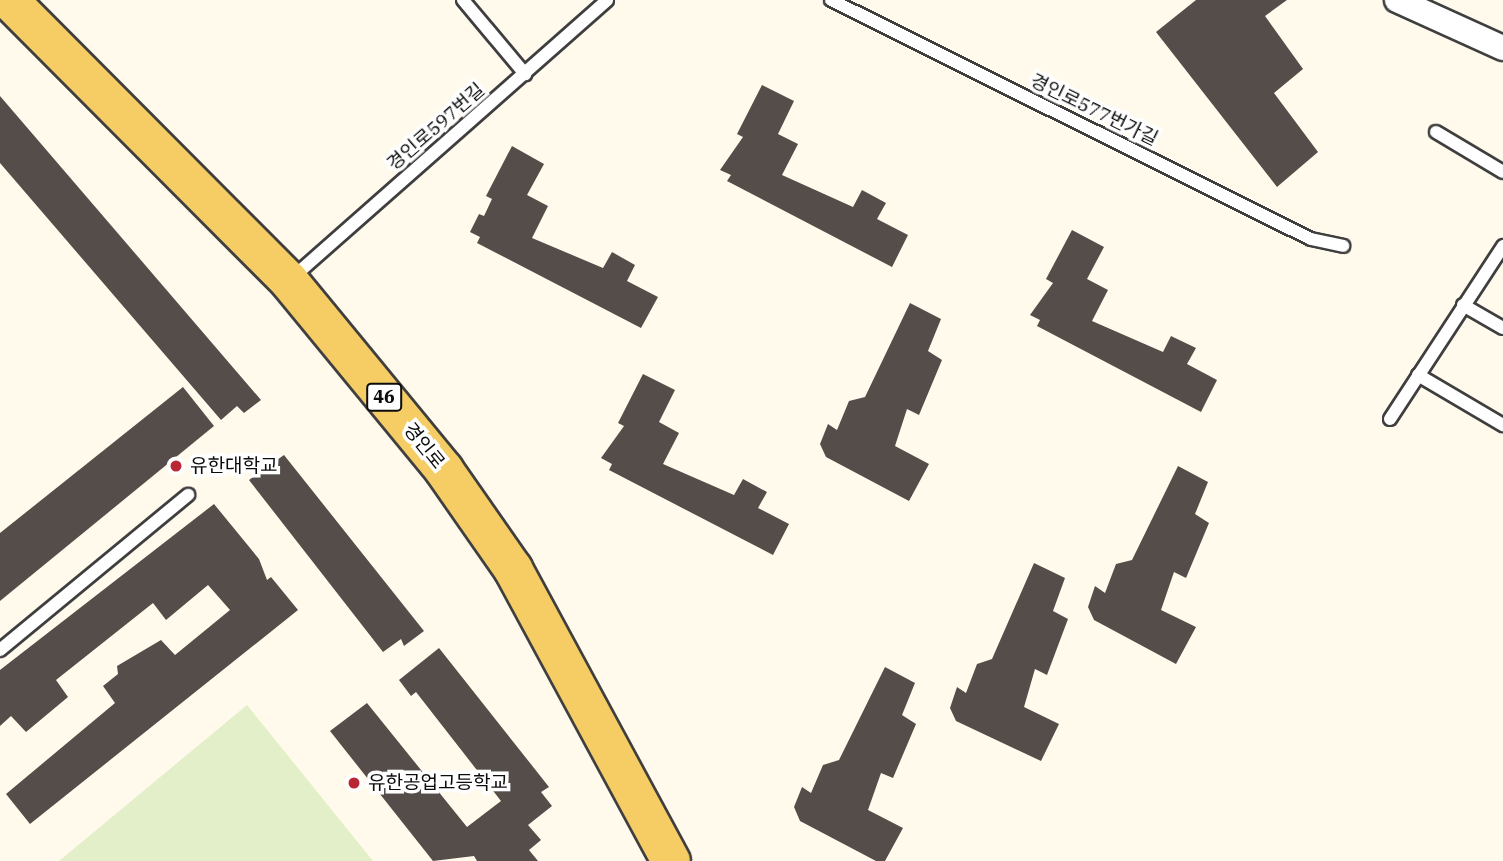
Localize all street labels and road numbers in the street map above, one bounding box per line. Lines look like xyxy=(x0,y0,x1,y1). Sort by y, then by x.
street label: 경인로577번가길 xyxy=(1027,69,1161,151)
street label: 경인로597번길 xyxy=(383,79,489,175)
road number: 46 xyxy=(365,382,403,412)
street label: 경인로 xyxy=(399,418,449,474)

